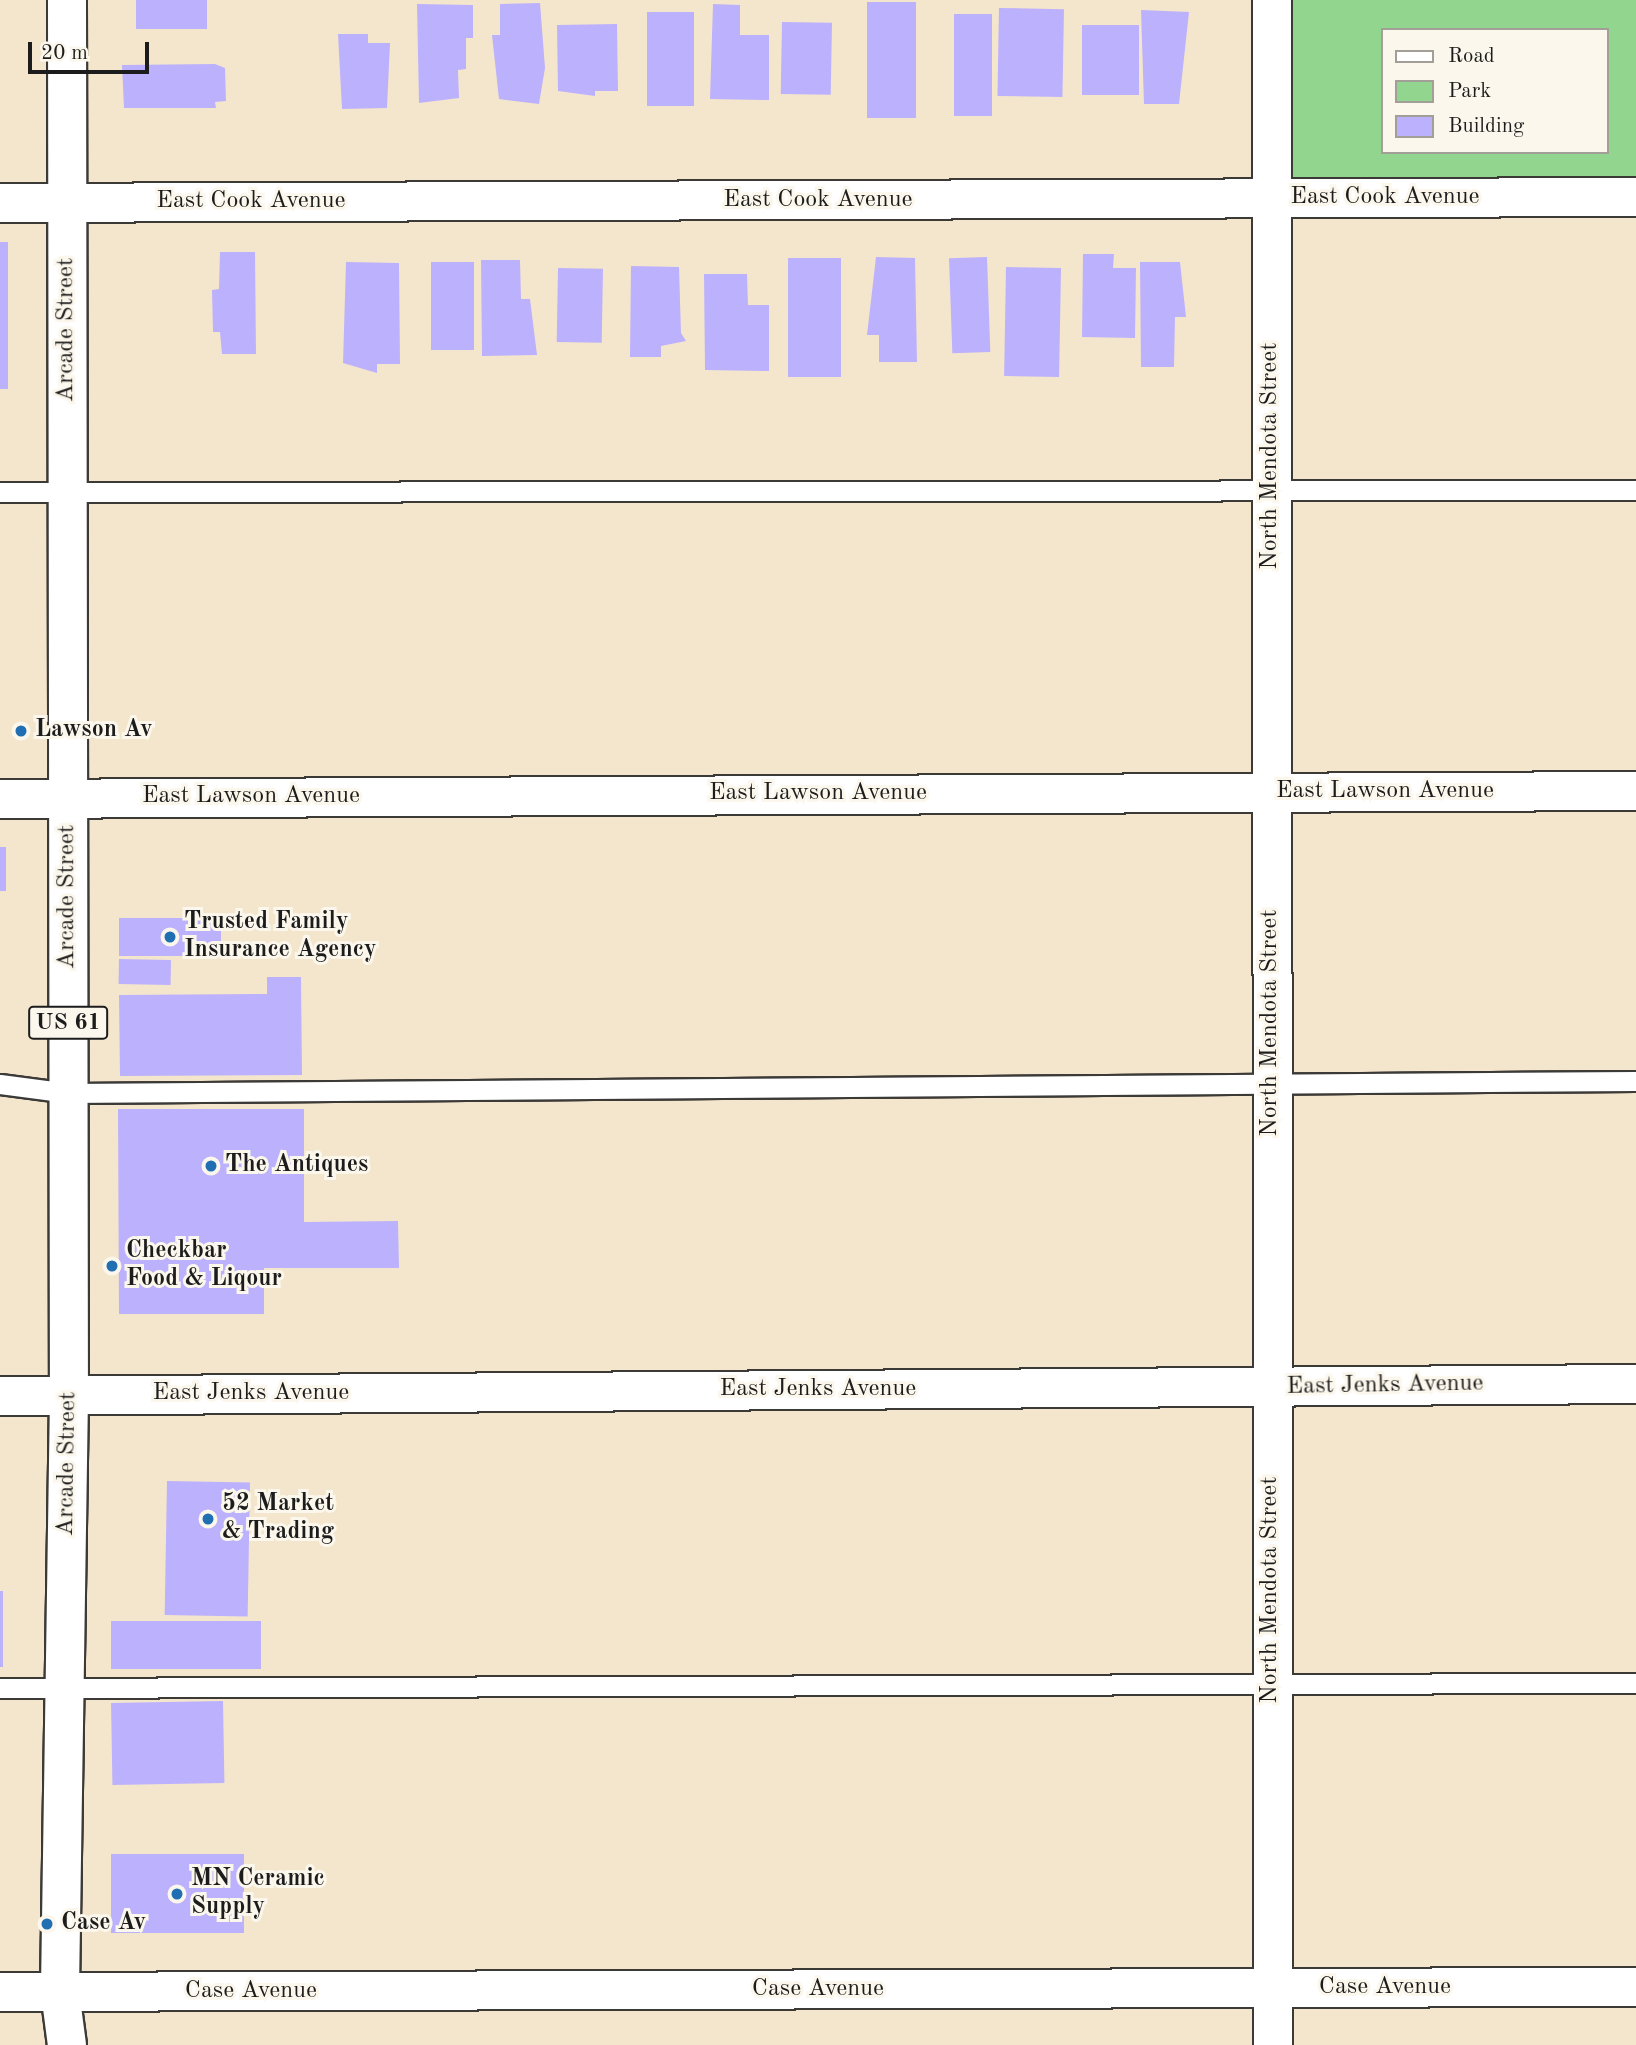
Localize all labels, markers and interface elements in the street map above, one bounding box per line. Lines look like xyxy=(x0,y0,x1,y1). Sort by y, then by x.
scale bar xyxy=(32,28,152,72)
legend xyxy=(1380,28,1608,154)
text: 20 m xyxy=(41,43,88,64)
text: Road xyxy=(1448,46,1495,67)
text: Park xyxy=(1448,81,1491,102)
text: Building xyxy=(1448,116,1524,137)
street label: East Cook Avenue xyxy=(1290,184,1480,212)
street label: East Cook Avenue xyxy=(723,187,913,215)
street label: East Cook Avenue xyxy=(156,188,346,216)
street label: Arcade Street xyxy=(53,258,81,402)
street label: North Mendota Street xyxy=(1257,342,1285,570)
place label: Lawson Av xyxy=(35,717,153,745)
marker: Lawson Av xyxy=(13,723,29,739)
street label: East Lawson Avenue xyxy=(1276,778,1494,806)
street label: East Lawson Avenue xyxy=(709,780,927,808)
street label: East Lawson Avenue xyxy=(142,783,360,811)
street label: Arcade Street xyxy=(54,825,82,969)
place label: Trusted Family Insurance Agency xyxy=(184,909,377,965)
street label: North Mendota Street xyxy=(1257,909,1285,1137)
marker: Trusted Family Insurance Agency xyxy=(162,929,178,945)
road number: US 61 xyxy=(28,1004,108,1042)
place label: The Antiques xyxy=(225,1152,368,1180)
marker: The Antiques xyxy=(203,1158,219,1174)
place label: Checkbar Food & Liqour xyxy=(126,1238,282,1294)
marker: Checkbar Food & Liqour xyxy=(104,1258,120,1274)
street label: East Jenks Avenue xyxy=(1286,1370,1484,1402)
street label: East Jenks Avenue xyxy=(720,1376,916,1404)
street label: East Jenks Avenue xyxy=(153,1380,349,1408)
street label: Arcade Street xyxy=(52,1392,84,1536)
street label: North Mendota Street xyxy=(1257,1476,1285,1704)
place label: 52 Market & Trading xyxy=(222,1491,334,1547)
marker: 52 Market & Trading xyxy=(200,1511,216,1527)
place label: MN Ceramic Supply xyxy=(191,1866,325,1922)
marker: MN Ceramic Supply xyxy=(169,1886,185,1902)
place label: Case Av xyxy=(61,1910,146,1938)
marker: Case Av xyxy=(39,1916,55,1932)
street label: Case Avenue xyxy=(1319,1974,1451,2002)
street label: Case Avenue xyxy=(752,1976,884,2004)
street label: Case Avenue xyxy=(185,1978,317,2006)

